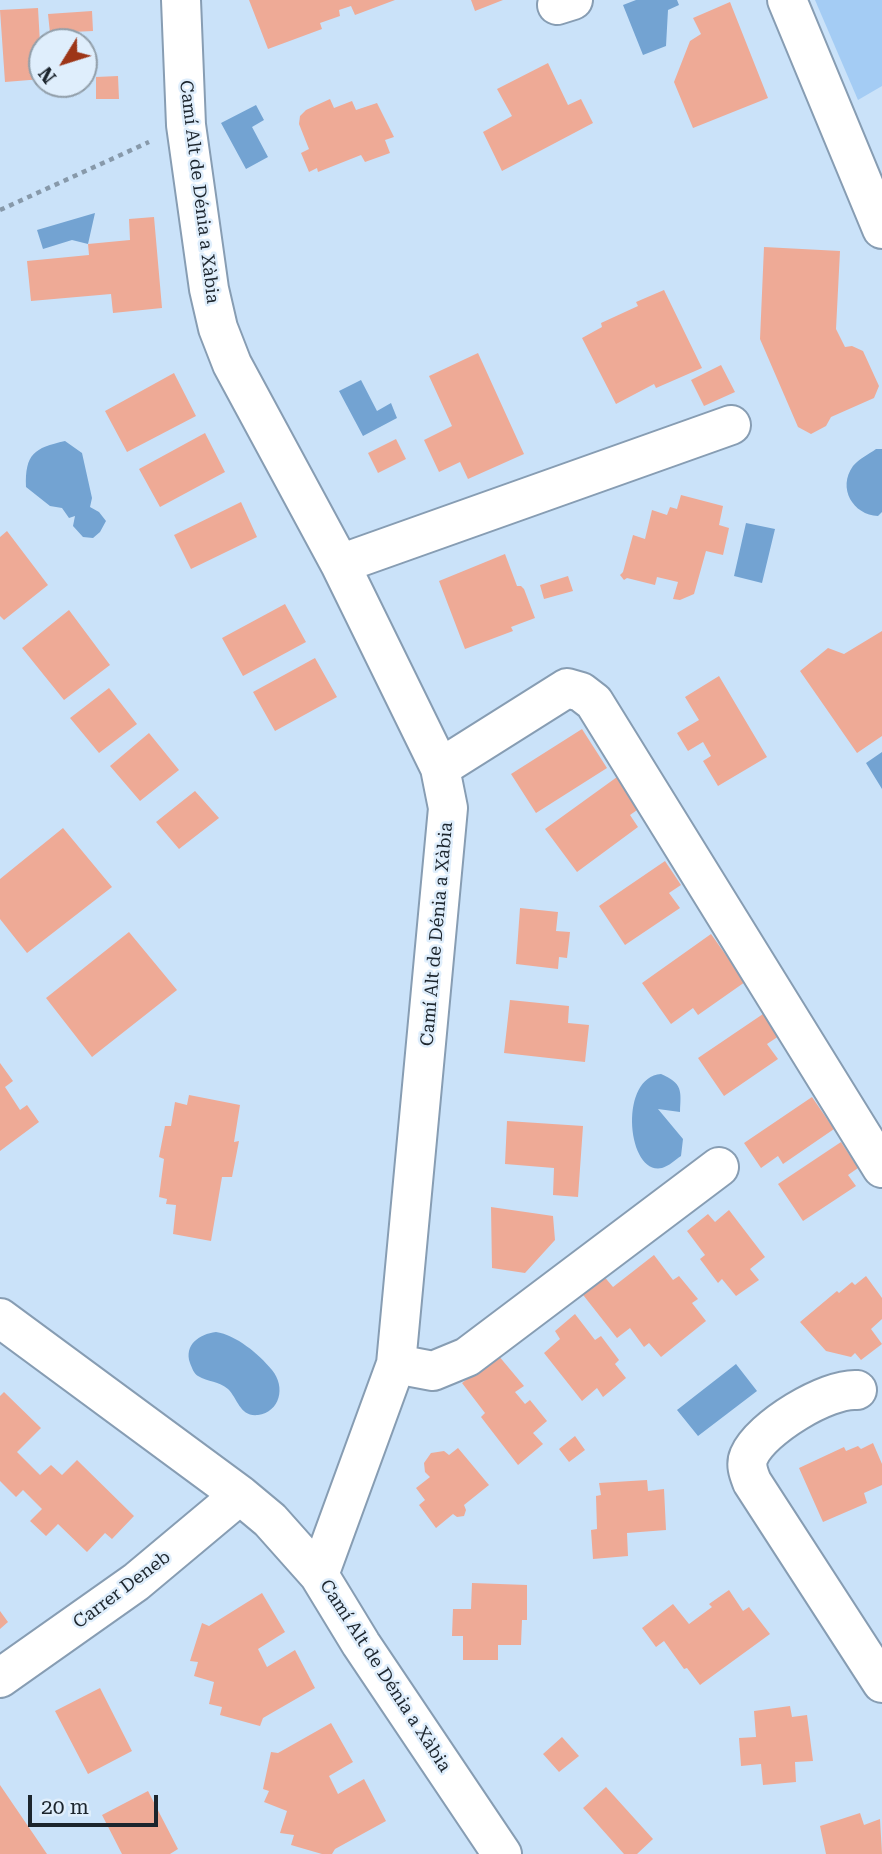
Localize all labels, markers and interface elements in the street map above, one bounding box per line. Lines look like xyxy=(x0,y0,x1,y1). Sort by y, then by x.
north arrow xyxy=(28,28,98,98)
text: N xyxy=(34,62,61,88)
street label: Camí Alt de Dénia a Xàbia xyxy=(175,79,223,305)
street label: Camí Alt de Dénia a Xàbia xyxy=(416,821,458,1047)
street label: Carrer Deneb xyxy=(69,1546,175,1634)
street label: Camí Alt de Dénia a Xàbia xyxy=(315,1576,455,1776)
scale bar xyxy=(32,1780,161,1824)
text: 20 m xyxy=(41,1795,89,1819)

